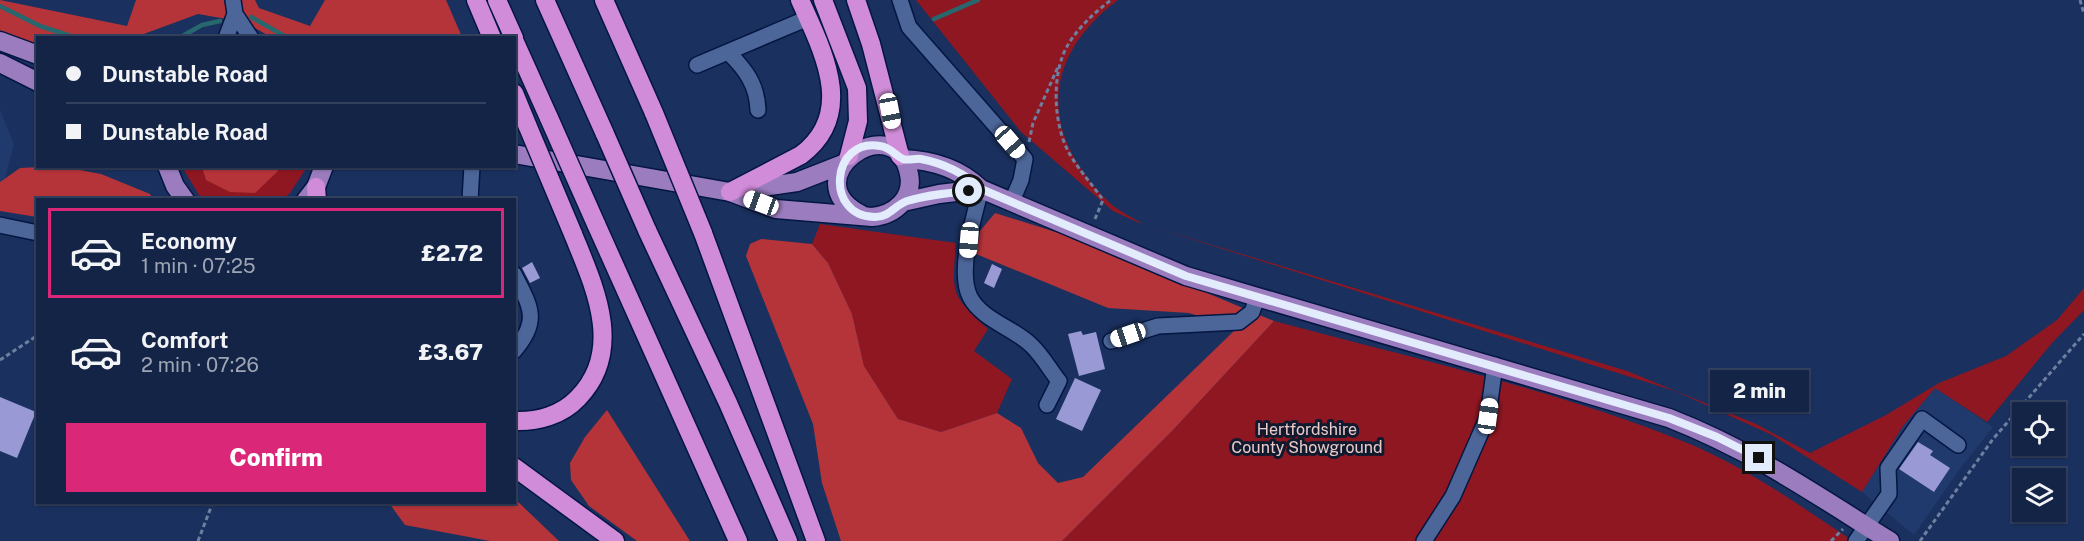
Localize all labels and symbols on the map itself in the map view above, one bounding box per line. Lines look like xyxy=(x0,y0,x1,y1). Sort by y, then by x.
car xyxy=(878,92,902,130)
car xyxy=(991,123,1029,161)
route start xyxy=(955,177,982,204)
car xyxy=(741,188,781,218)
car xyxy=(958,221,980,259)
car xyxy=(1108,321,1148,349)
callout: 2 min xyxy=(1710,371,1808,413)
car xyxy=(1477,397,1499,435)
park label: Hertfordshire County Showground xyxy=(1231,420,1383,457)
route end xyxy=(1745,444,1772,471)

